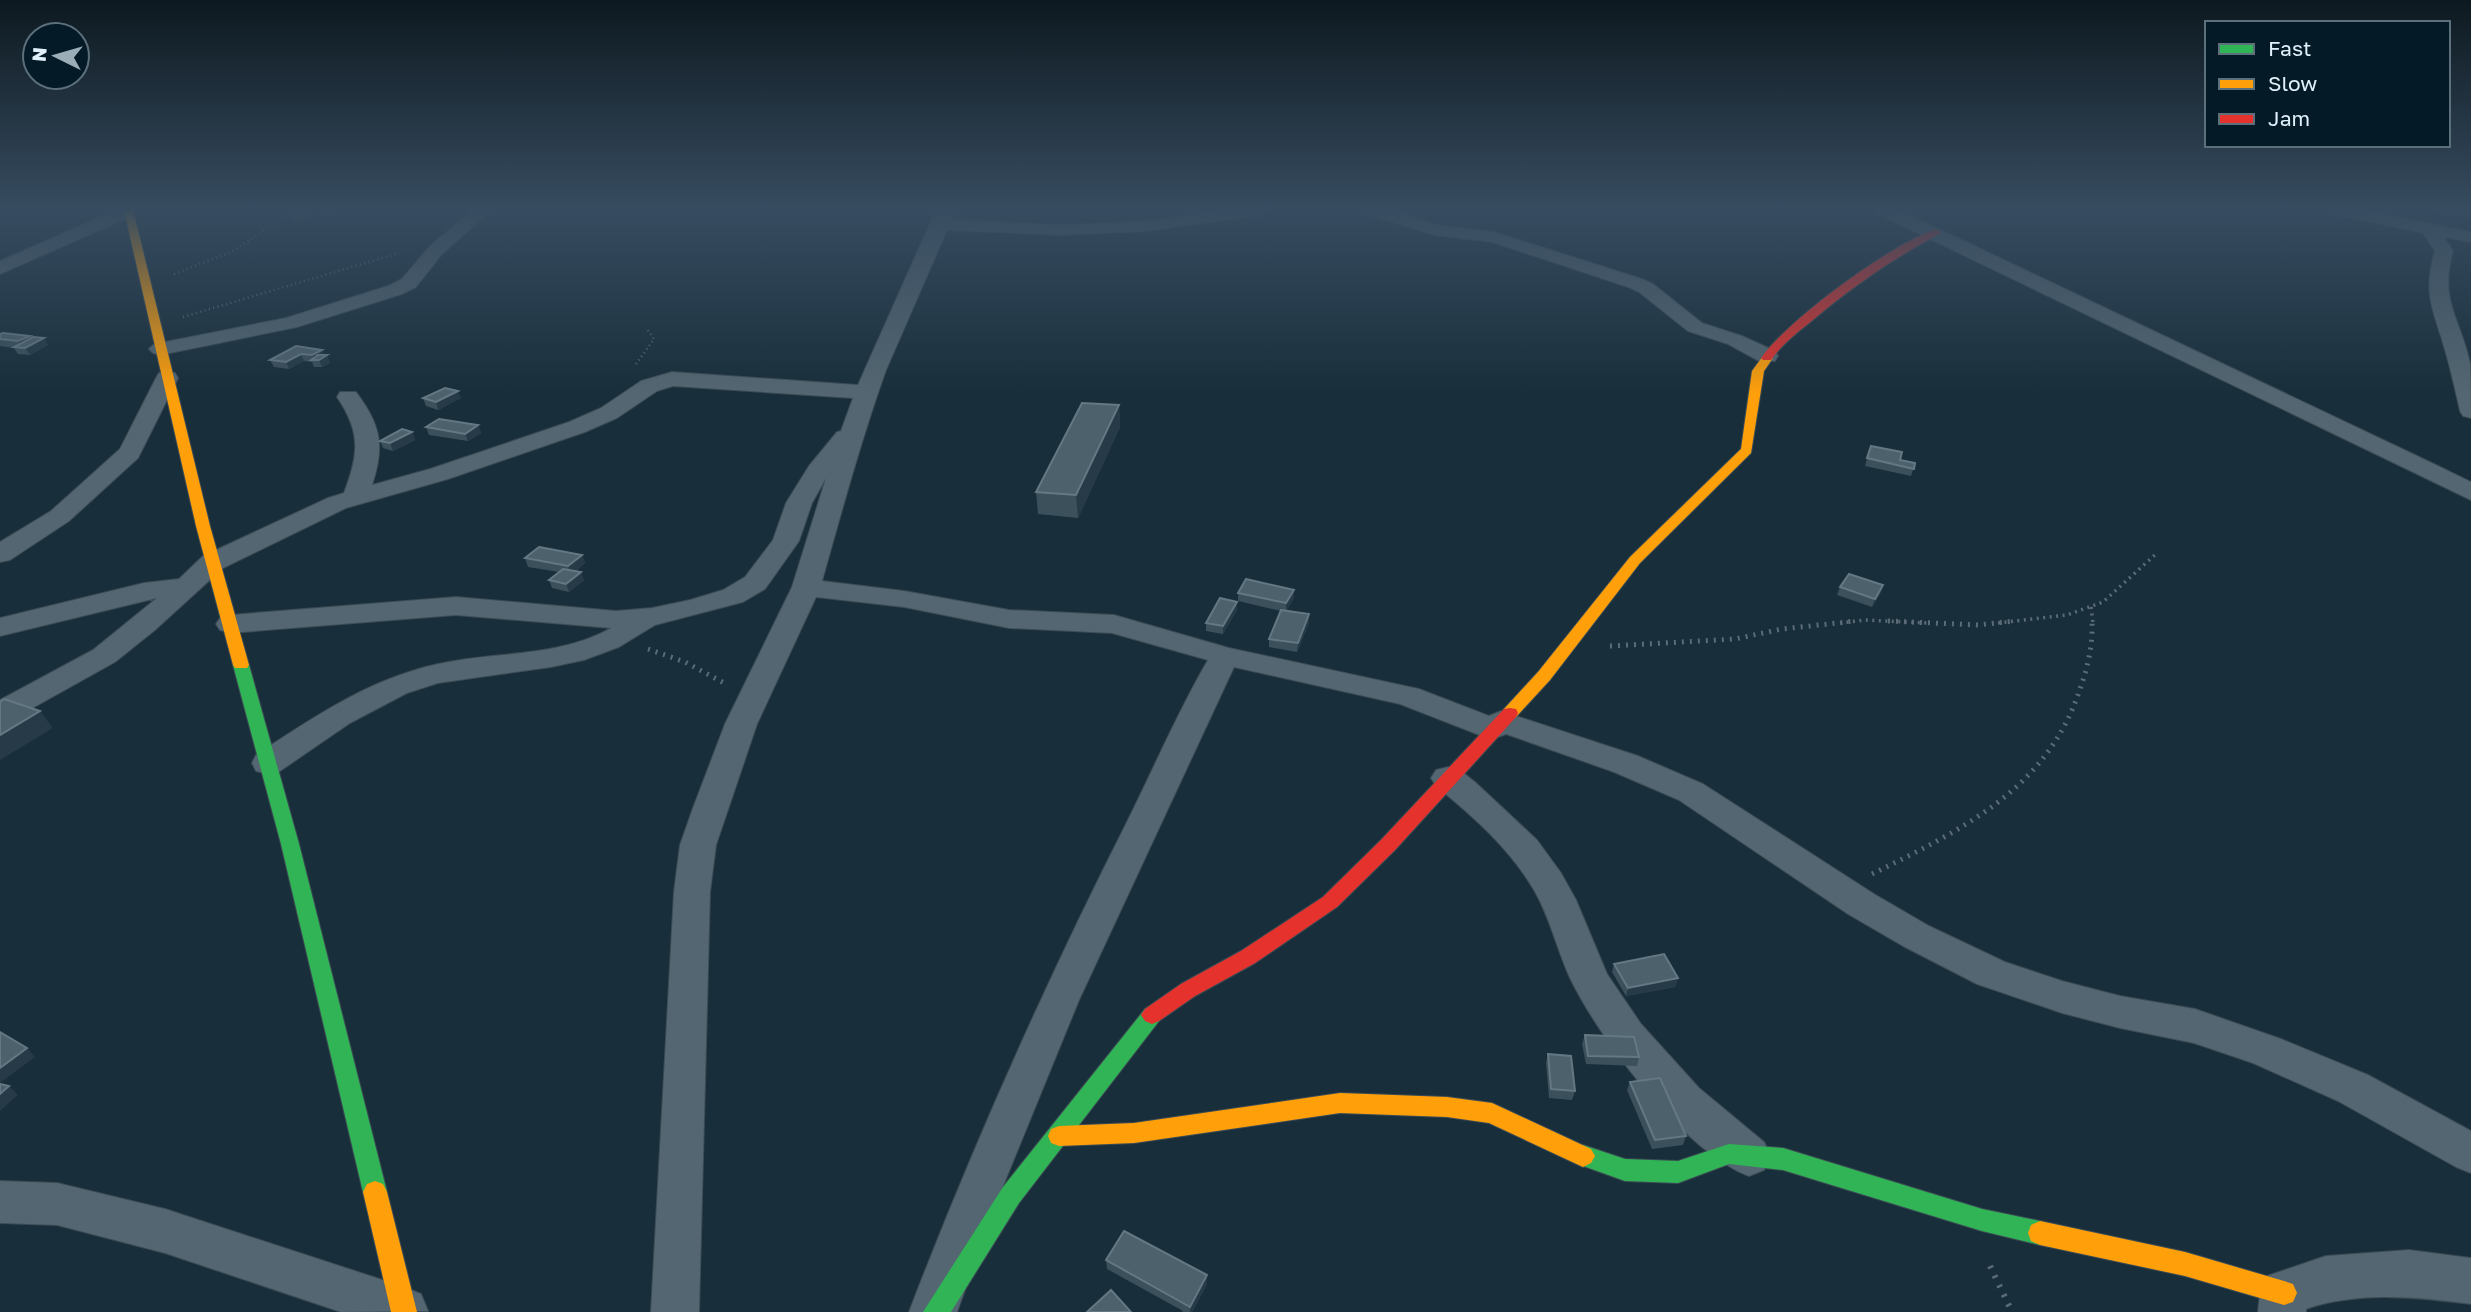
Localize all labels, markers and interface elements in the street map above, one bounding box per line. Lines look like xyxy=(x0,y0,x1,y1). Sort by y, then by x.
north arrow xyxy=(21,21,91,91)
legend xyxy=(2205,21,2450,147)
text: Fast xyxy=(2268,35,2311,61)
text: N xyxy=(26,46,51,63)
text: Slow xyxy=(2268,70,2317,96)
text: Jam xyxy=(2268,105,2310,131)

